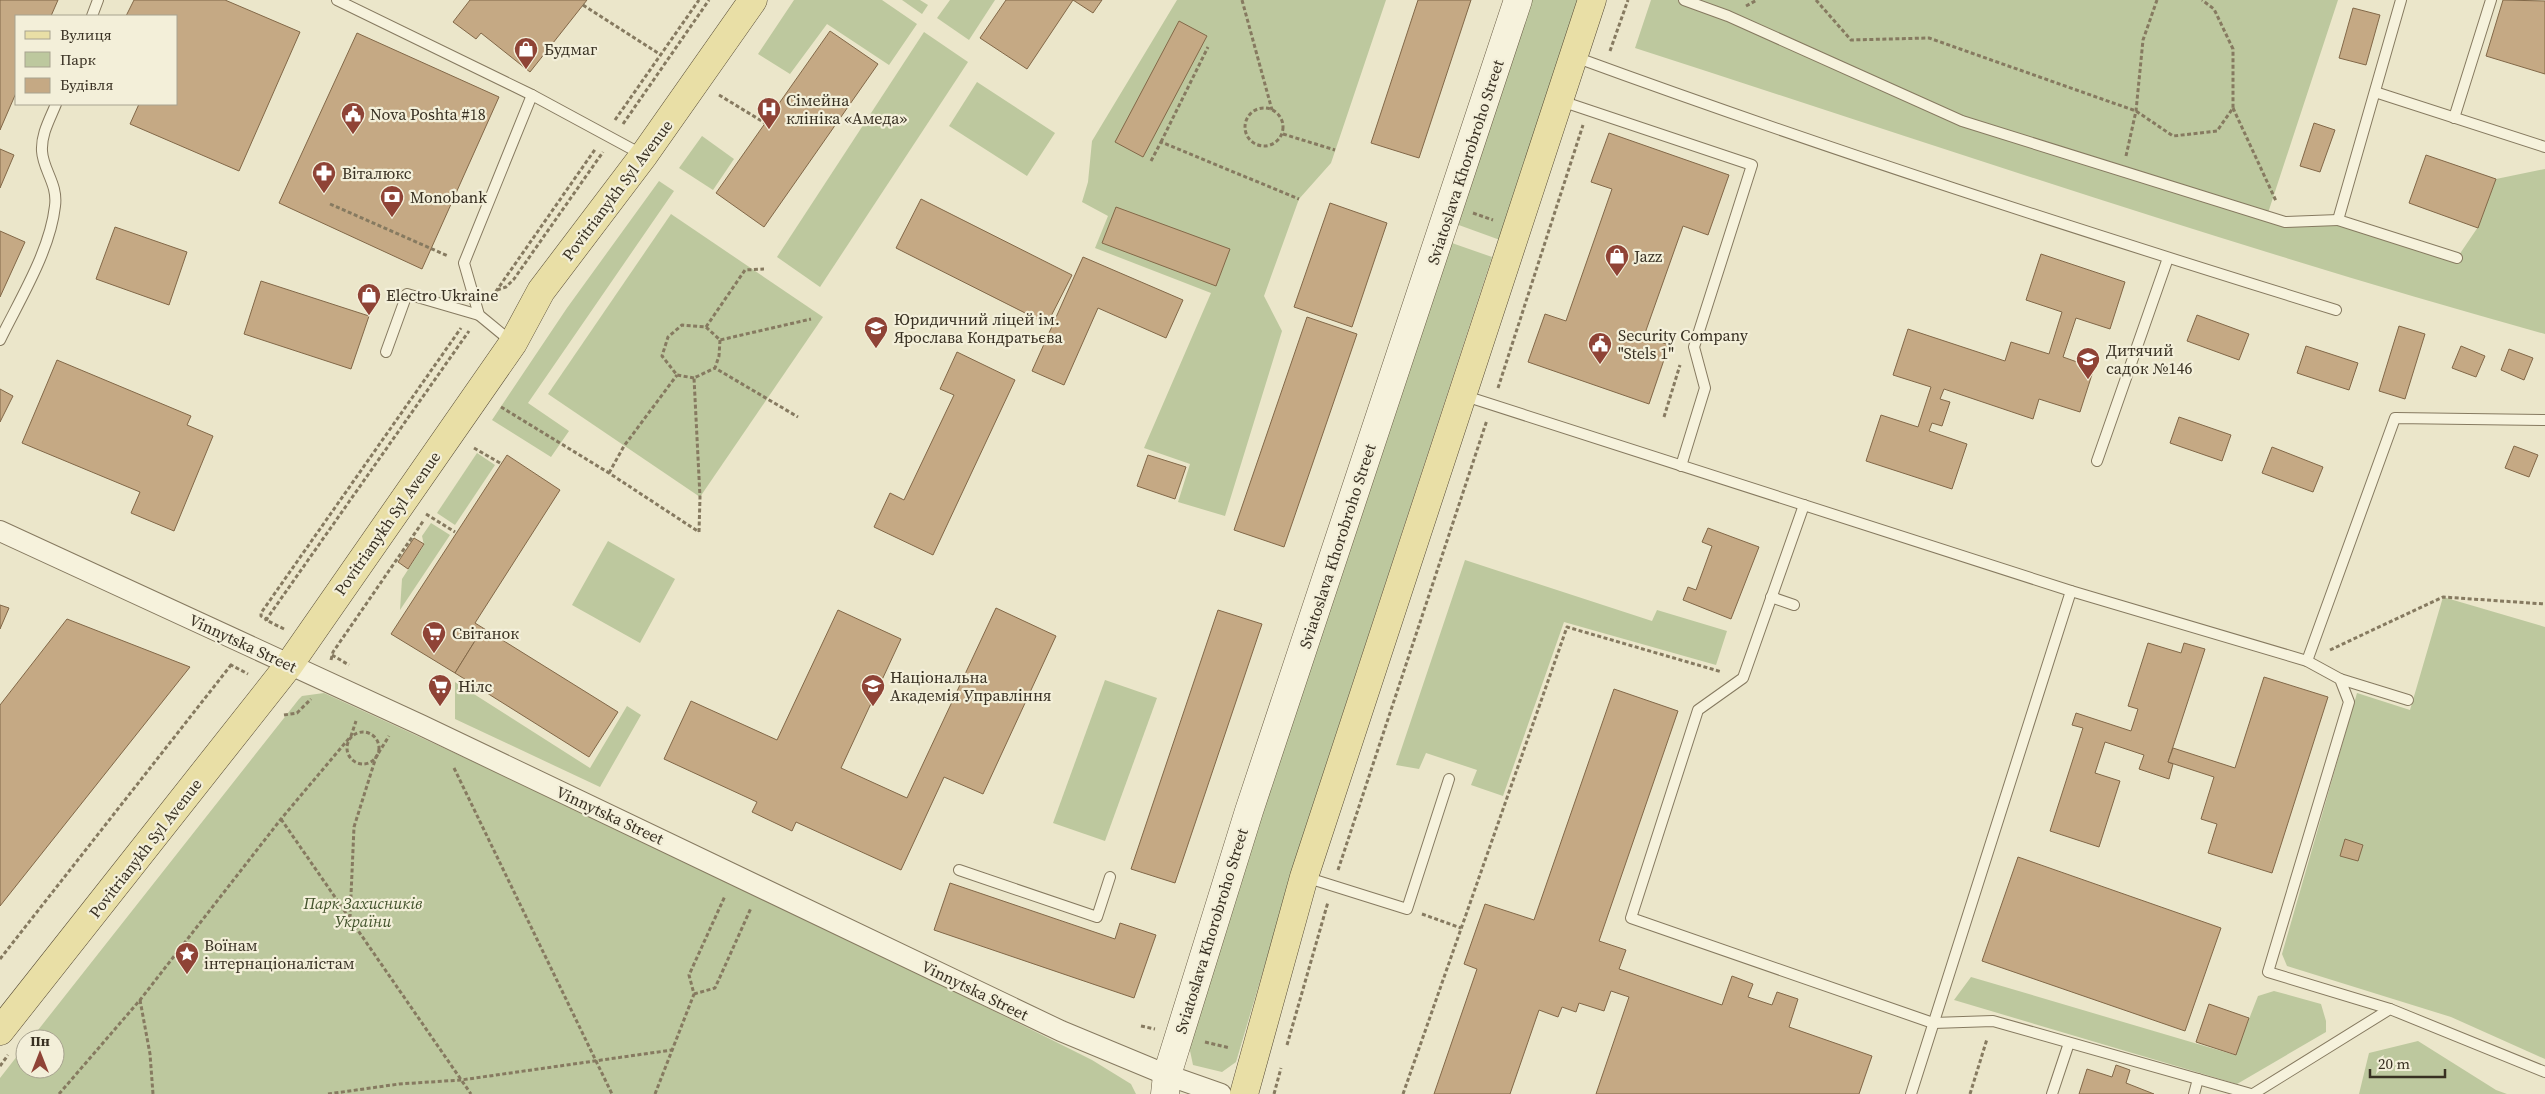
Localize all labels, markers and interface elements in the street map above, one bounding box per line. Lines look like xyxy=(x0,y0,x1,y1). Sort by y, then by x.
legend xyxy=(15,15,178,105)
text: Вулиця xyxy=(60,24,112,45)
shop icon: Будмаг xyxy=(513,36,539,70)
place label: Будмаг xyxy=(544,38,597,60)
text: Парк xyxy=(60,49,96,70)
street label: Sviatoslava Khorobroho Street xyxy=(1421,56,1509,267)
text: Будівля xyxy=(60,74,113,95)
place label: Сімейна клініка «Амеда» xyxy=(786,89,907,129)
hospital icon: Сімейна клініка «Амеда» xyxy=(756,96,782,130)
public building icon: Nova Poshta #18 xyxy=(340,101,366,135)
place label: Nova Poshta #18 xyxy=(370,103,486,125)
street label: Povitrianykh Syl Avenue xyxy=(557,115,677,265)
pharmacy icon: Віталюкс xyxy=(311,160,337,194)
place label: Віталюкс xyxy=(342,162,412,184)
bank icon: Monobank xyxy=(379,184,405,218)
place label: Monobank xyxy=(410,186,487,208)
shop icon: Jazz xyxy=(1604,243,1630,277)
place label: Jazz xyxy=(1633,245,1662,267)
shop icon: Electro Ukraine xyxy=(356,282,382,316)
place label: Electro Ukraine xyxy=(386,284,498,306)
place label: Юридичний ліцей ім. Ярослава Кондратьєва xyxy=(894,308,1063,348)
school or university icon: Юридичний ліцей ім. Ярослава Кондратьєва xyxy=(863,315,889,349)
place label: Security Company "Stels 1" xyxy=(1618,324,1749,364)
public building icon: Security Company "Stels 1" xyxy=(1587,331,1613,365)
place label: Дитячий садок №146 xyxy=(2106,339,2193,379)
school or university icon: Дитячий садок №146 xyxy=(2075,346,2101,380)
street label: Sviatoslava Khorobroho Street xyxy=(1293,440,1381,651)
street label: Povitrianykh Syl Avenue xyxy=(329,446,445,600)
street label: Vinnytska Street xyxy=(186,608,301,678)
supermarket icon: Світанок xyxy=(421,620,447,654)
place label: Світанок xyxy=(452,622,519,644)
place label: Національна Академія Управління xyxy=(890,666,1052,706)
supermarket icon: Нілс xyxy=(427,673,453,707)
school or university icon: Національна Академія Управління xyxy=(860,673,886,707)
place label: Нілс xyxy=(458,675,492,697)
street label: Povitrianykh Syl Avenue xyxy=(84,774,206,922)
street label: Vinnytska Street xyxy=(553,780,668,850)
street label: Sviatoslava Khorobroho Street xyxy=(1169,825,1253,1037)
park label: Парк Захисників України xyxy=(302,892,423,932)
place label: Воїнам інтернаціоналістам xyxy=(204,934,355,974)
place icon: Воїнам інтернаціоналістам xyxy=(174,941,200,975)
street label: Vinnytska Street xyxy=(918,955,1033,1026)
north arrow xyxy=(15,1029,65,1079)
text: Пн xyxy=(30,1031,50,1051)
scale bar xyxy=(2370,1046,2445,1078)
text: 20 m xyxy=(2378,1053,2410,1074)

